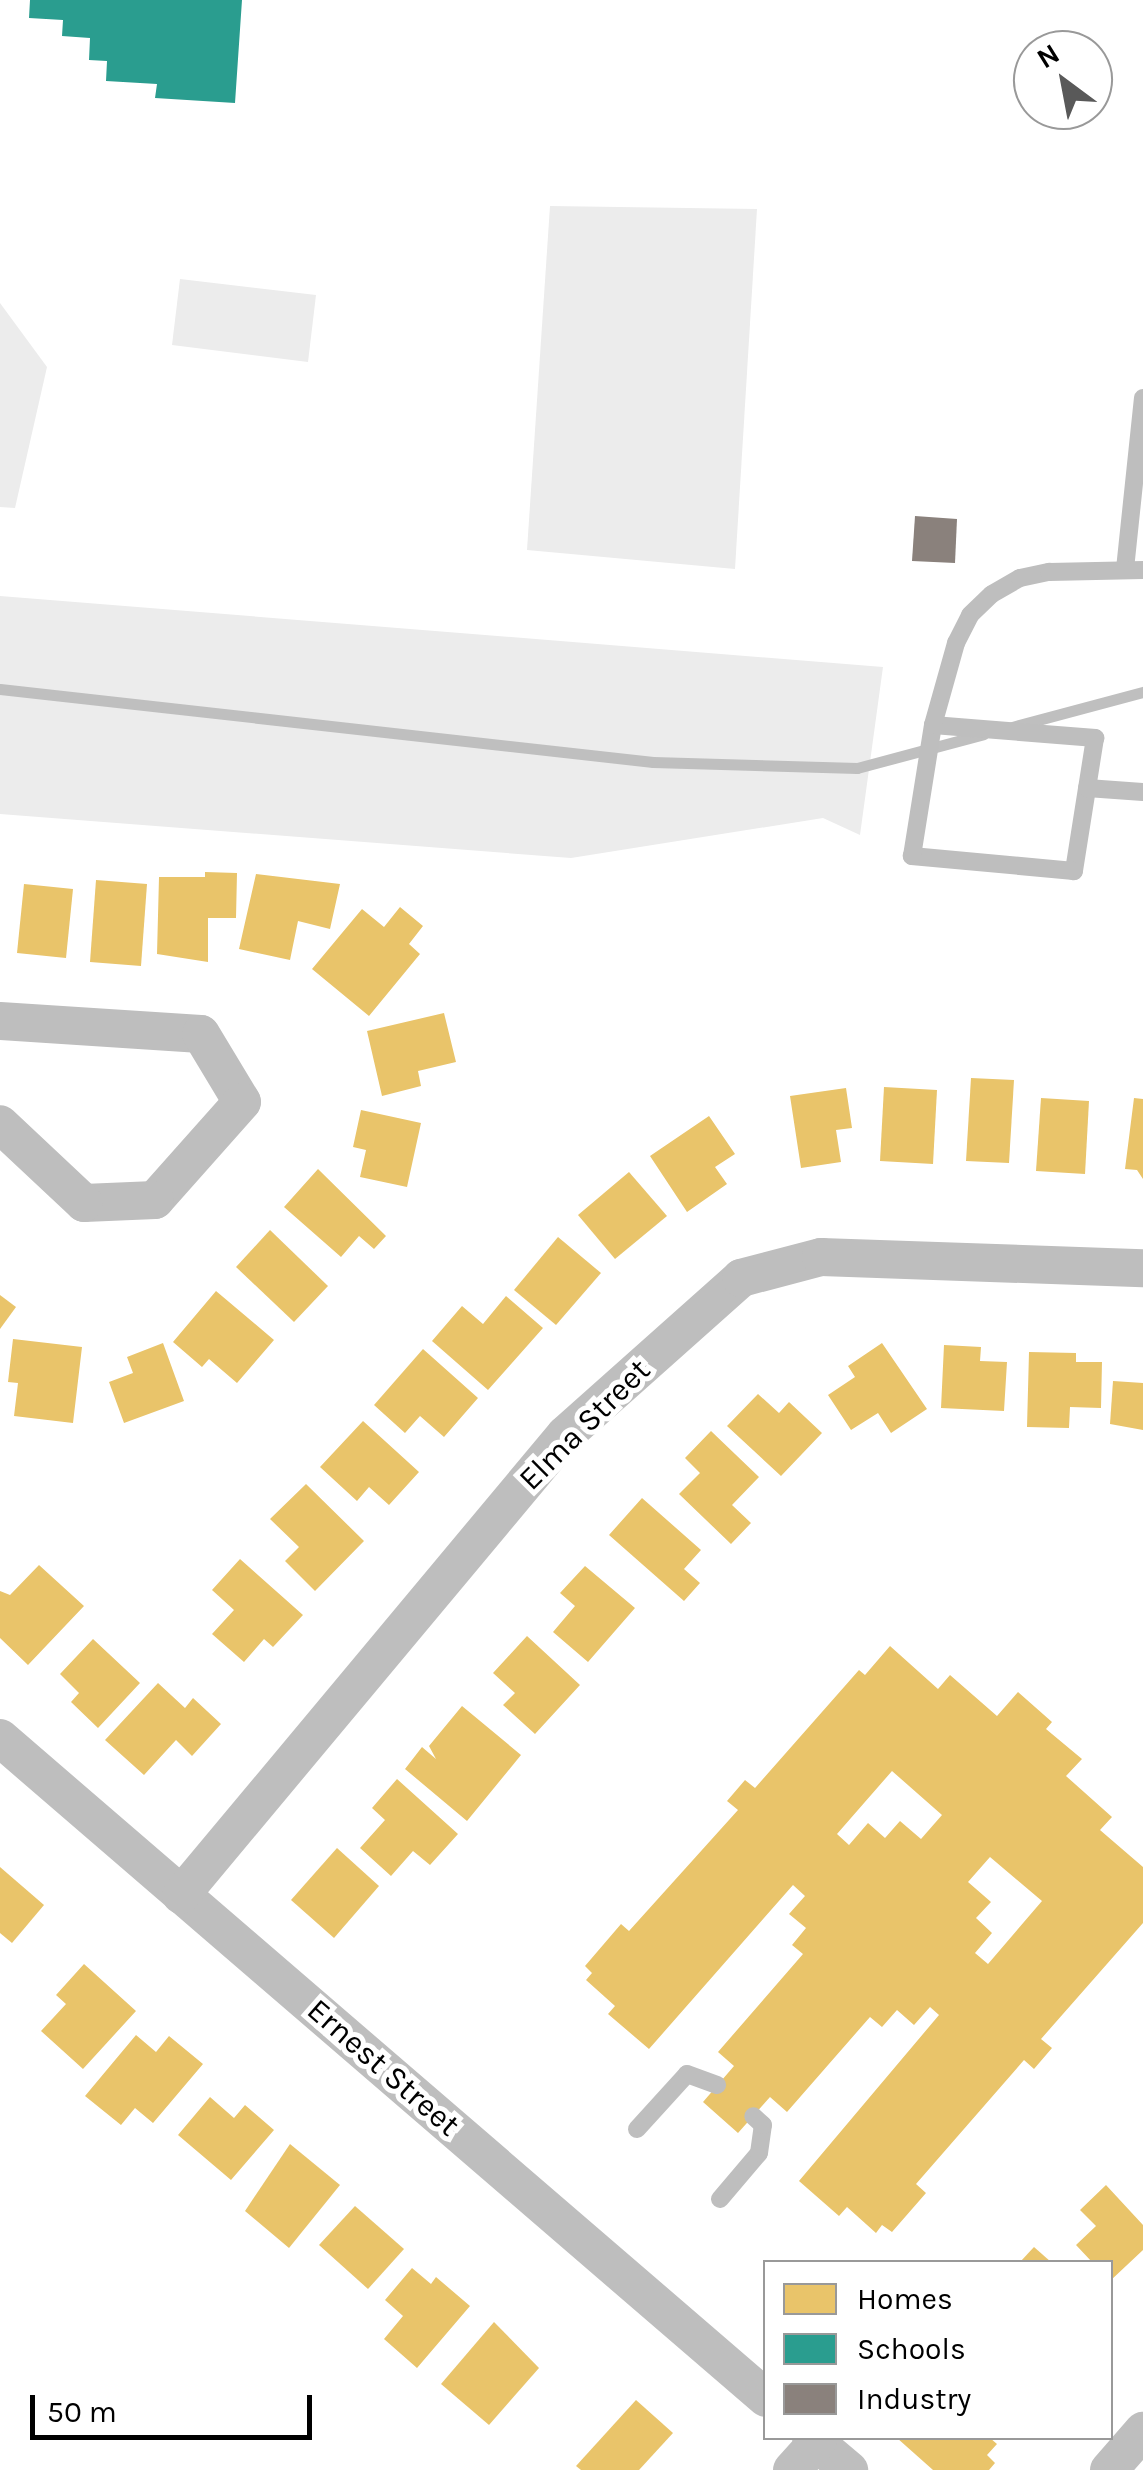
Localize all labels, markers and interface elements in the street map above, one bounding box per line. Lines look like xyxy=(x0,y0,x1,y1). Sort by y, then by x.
north arrow xyxy=(1013,30,1113,130)
text: N xyxy=(1031,37,1065,75)
street label: Elma Street xyxy=(511,1351,659,1499)
street label: Ernest Street xyxy=(299,1991,467,2145)
legend xyxy=(763,2260,1113,2440)
text: Homes xyxy=(857,2281,953,2317)
text: Schools xyxy=(857,2331,966,2367)
scale bar xyxy=(35,2375,318,2437)
text: Industry xyxy=(857,2381,971,2417)
text: 50 m xyxy=(47,2394,117,2430)

